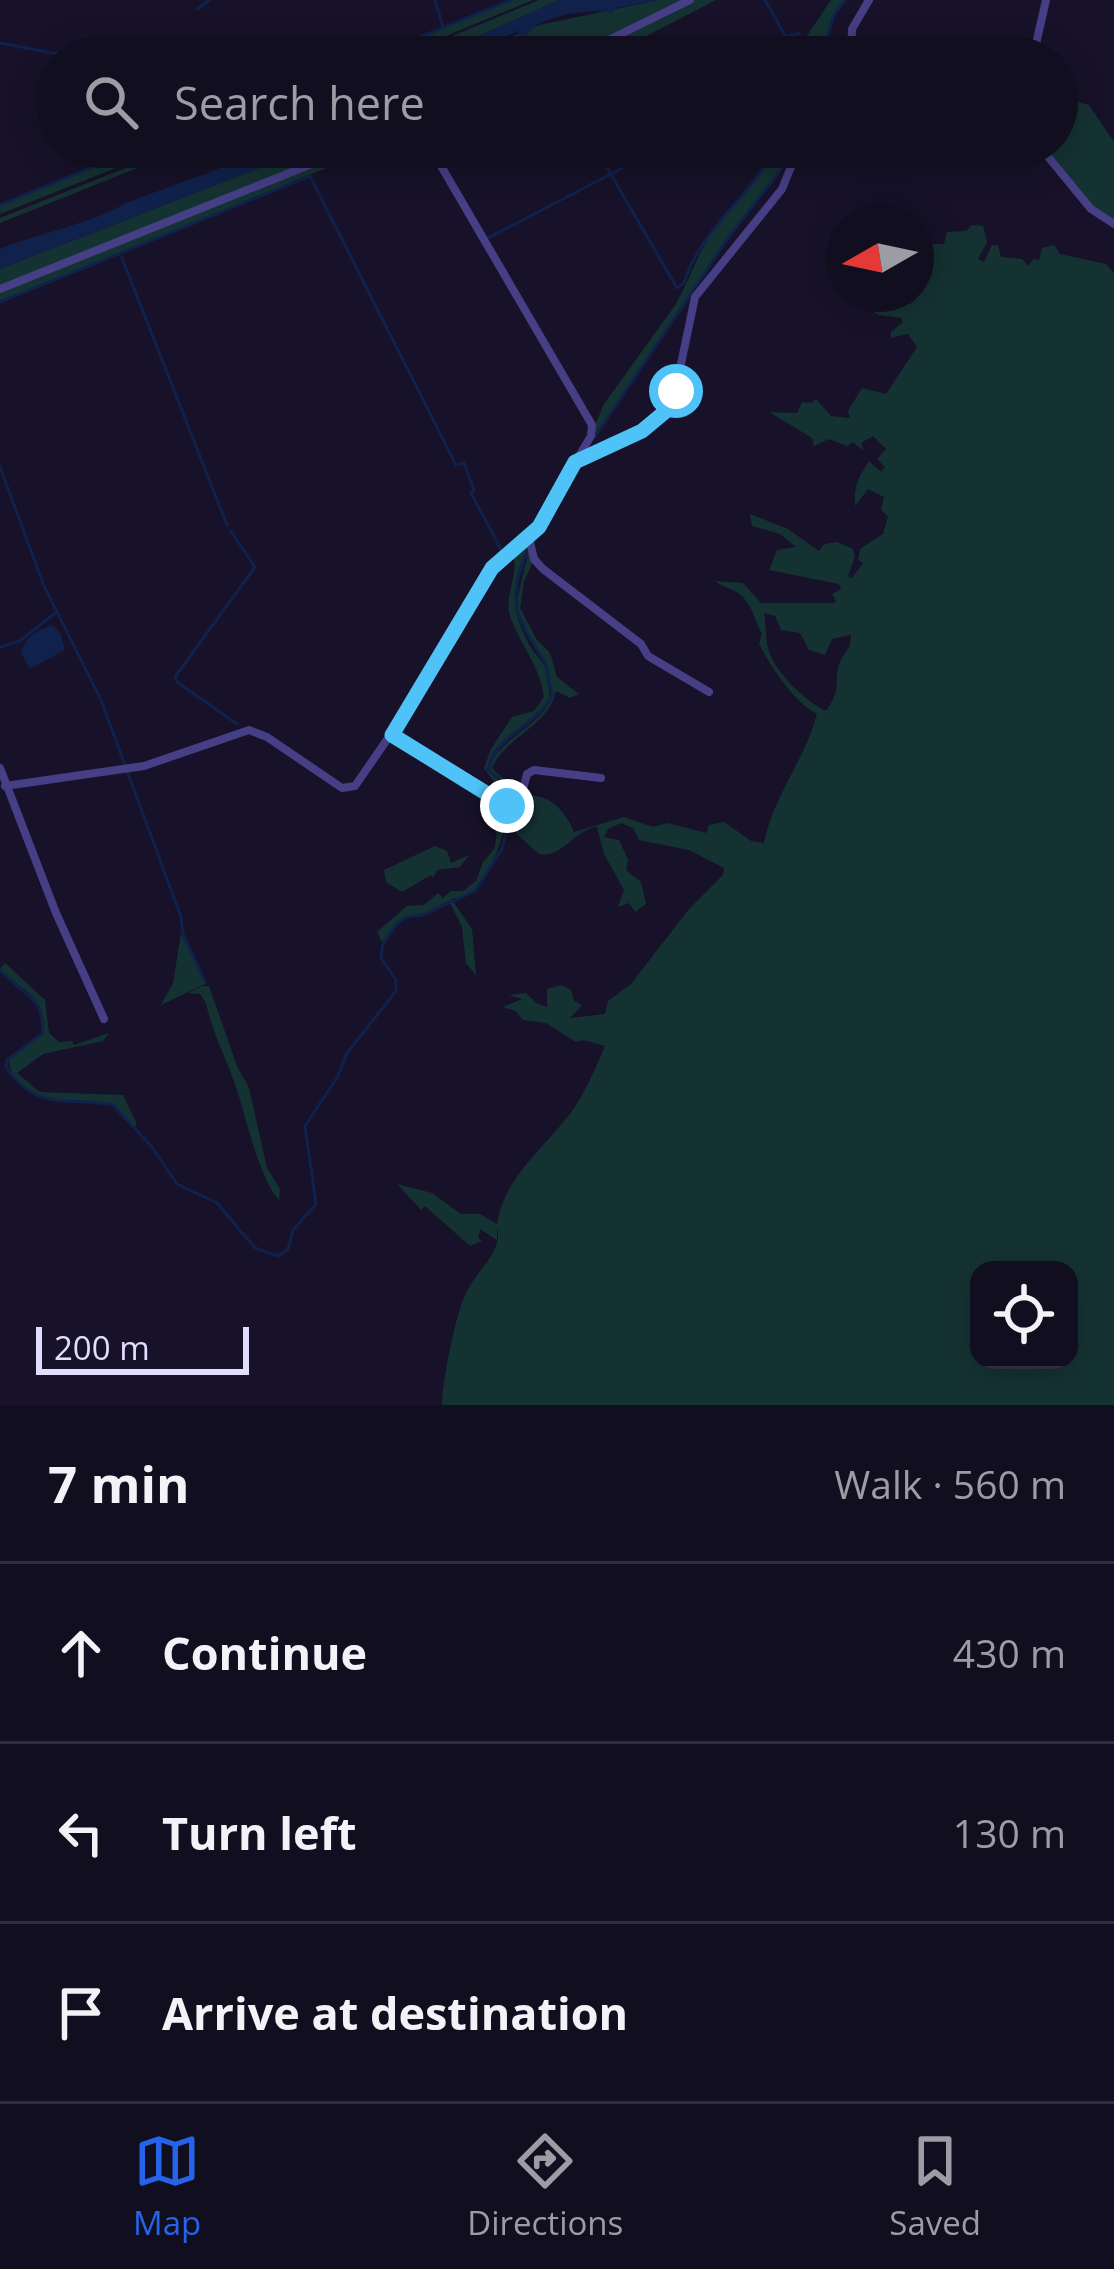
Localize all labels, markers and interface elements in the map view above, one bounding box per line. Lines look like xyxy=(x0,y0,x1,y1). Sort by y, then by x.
search box xyxy=(36,36,1078,168)
icon: search xyxy=(78,69,144,135)
text: Search here xyxy=(174,72,425,133)
north arrow xyxy=(826,204,934,312)
route start xyxy=(649,364,703,418)
route end xyxy=(480,779,534,833)
map controls xyxy=(970,1261,1078,1369)
button: locate xyxy=(970,1261,1078,1369)
scale bar xyxy=(36,1321,249,1374)
text: 200 m xyxy=(54,1325,150,1370)
text: 7 min xyxy=(48,1448,190,1518)
text: Walk · 560 m xyxy=(834,1457,1066,1510)
icon: ahead xyxy=(48,1620,114,1686)
text: Continue xyxy=(162,1622,367,1683)
text: 430 m xyxy=(953,1626,1066,1679)
icon: left xyxy=(48,1800,114,1866)
text: Turn left xyxy=(162,1802,357,1863)
text: 130 m xyxy=(953,1806,1066,1859)
icon: arrive xyxy=(48,1980,114,2046)
text: Arrive at destination xyxy=(162,1982,628,2043)
tab: Map xyxy=(133,2128,201,2245)
tab: Directions xyxy=(467,2128,623,2245)
tab: Saved xyxy=(889,2128,981,2245)

